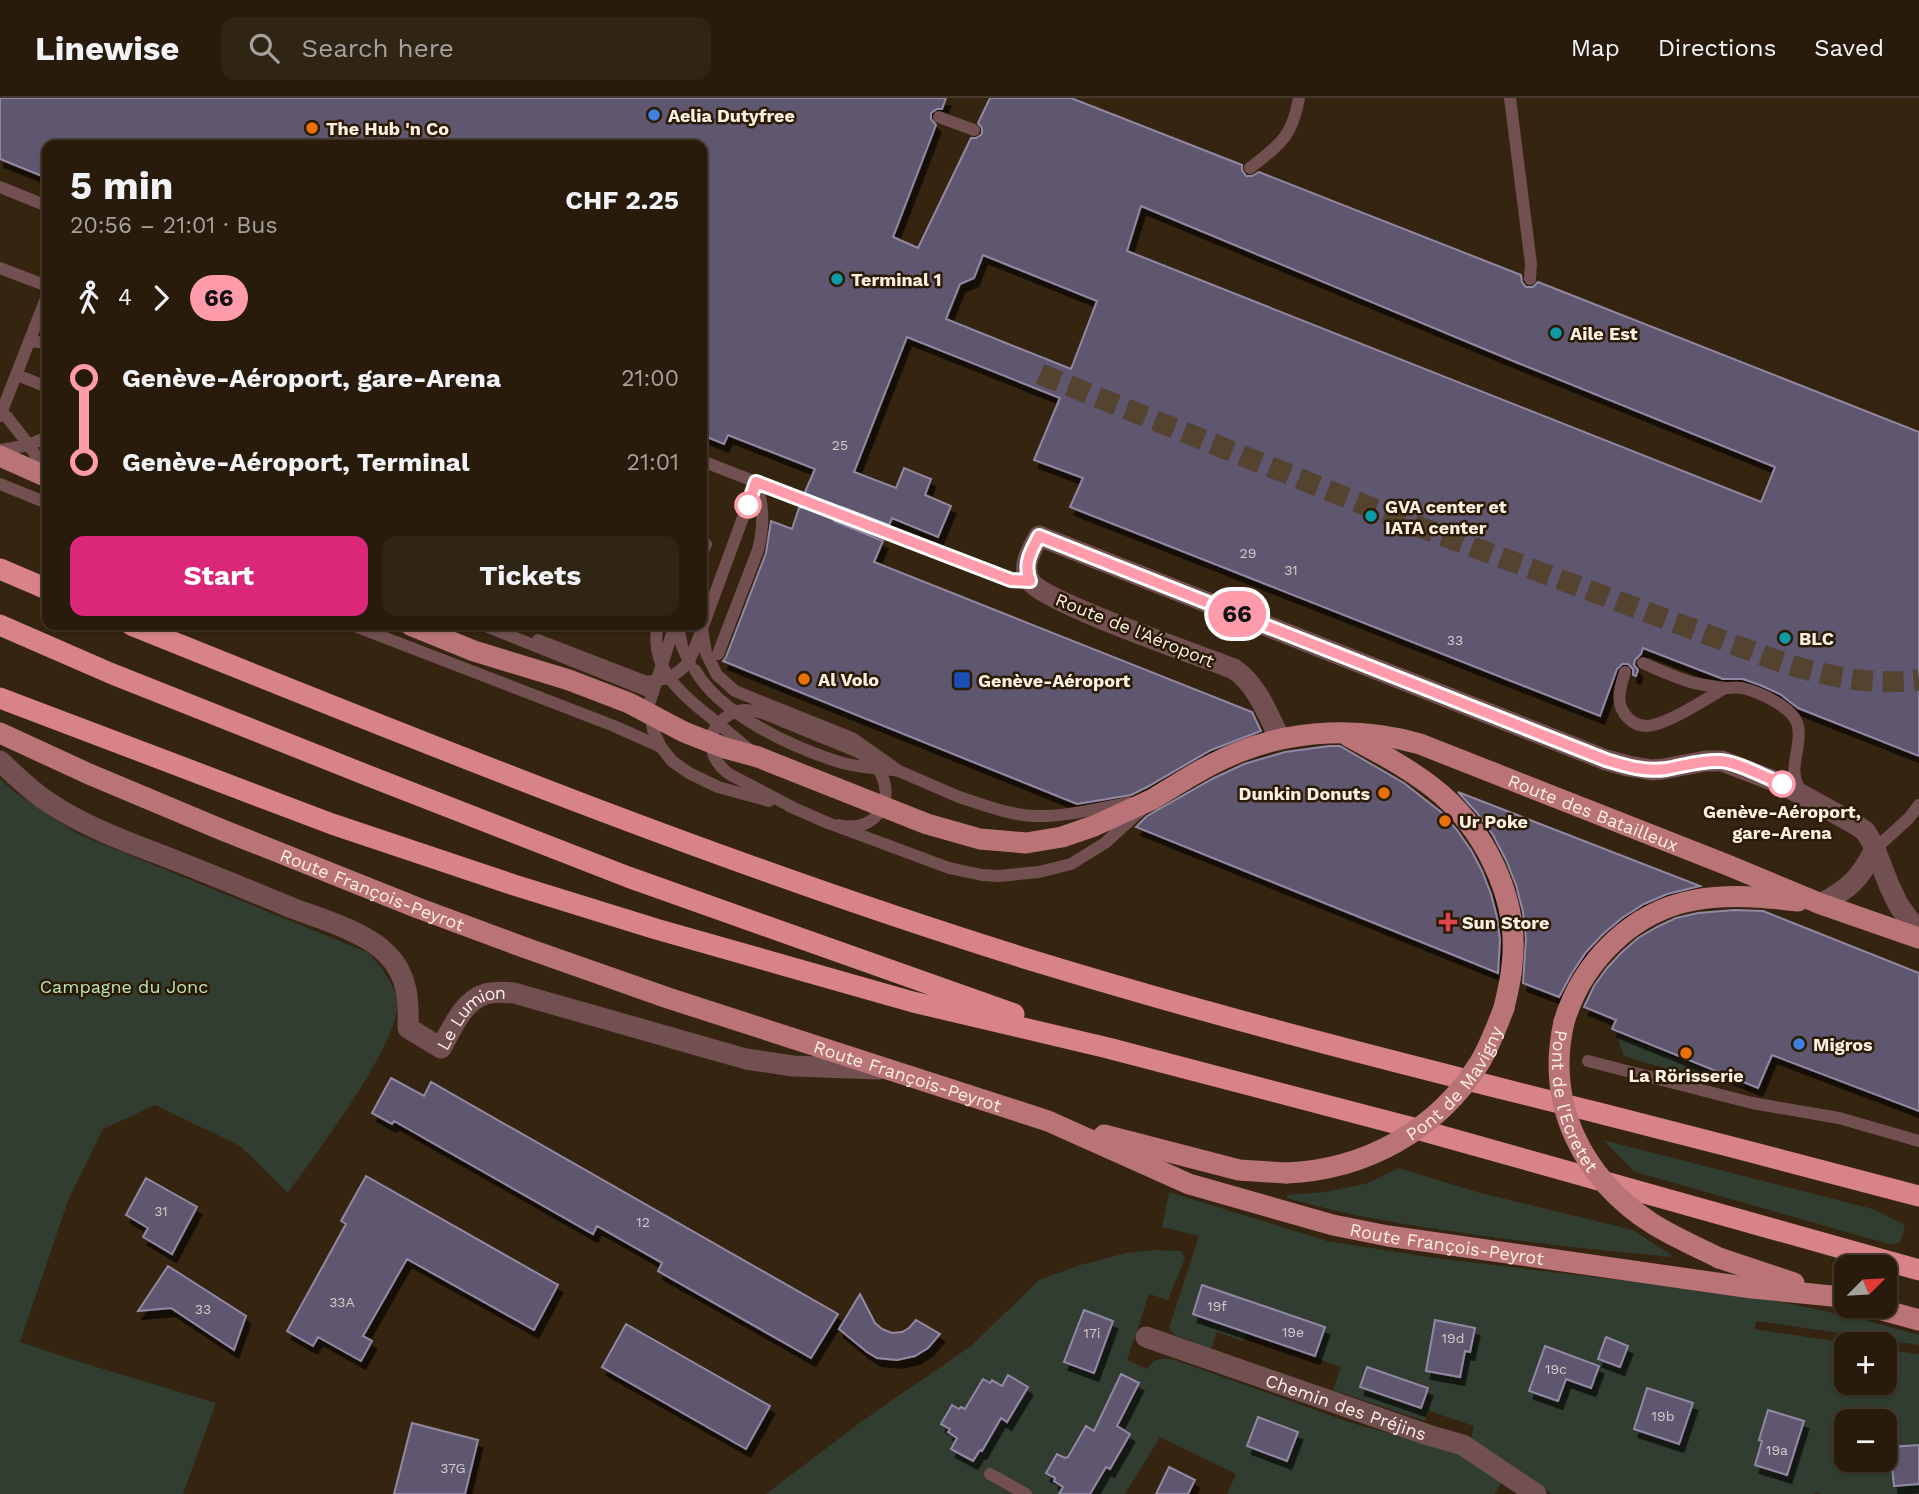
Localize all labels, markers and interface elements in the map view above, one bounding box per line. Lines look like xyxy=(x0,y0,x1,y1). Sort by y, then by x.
search box xyxy=(221,17,711,80)
text: Linewise xyxy=(35,29,179,68)
icon: search xyxy=(245,29,283,67)
text: Search here xyxy=(301,33,454,63)
text: Map xyxy=(1571,34,1620,62)
text: Directions xyxy=(1658,34,1776,62)
text: Saved xyxy=(1814,34,1884,62)
place label: Aelia Dutyfree xyxy=(668,105,795,126)
marker: Aelia Dutyfree xyxy=(646,107,662,123)
place label: The Hub 'n Co xyxy=(326,118,449,139)
marker: The Hub 'n Co xyxy=(304,120,320,136)
text: 5 min xyxy=(70,164,173,208)
text: CHF 2.25 xyxy=(565,185,679,215)
text: 20:56 – 21:01 · Bus xyxy=(70,212,278,239)
place label: Terminal 1 xyxy=(851,269,941,290)
marker: Terminal 1 xyxy=(829,271,845,287)
icon: walk xyxy=(70,279,108,317)
icon: forward xyxy=(142,279,180,317)
text: 4 xyxy=(118,284,132,311)
text: 66 xyxy=(204,284,234,312)
place label: Aile Est xyxy=(1570,323,1638,344)
marker: Aile Est xyxy=(1548,325,1564,341)
text: Genève-Aéroport, gare-Arena xyxy=(122,363,501,393)
text: 21:00 xyxy=(621,365,679,392)
house number: 25 xyxy=(832,437,848,453)
text: Genève-Aéroport, Terminal xyxy=(122,447,469,477)
text: 21:01 xyxy=(627,449,679,476)
unlabelled marker xyxy=(735,492,761,518)
place label: GVA center et IATA center xyxy=(1385,496,1507,538)
marker: GVA center et IATA center xyxy=(1363,508,1379,524)
button: Start xyxy=(70,536,368,616)
button: Tickets xyxy=(382,536,679,616)
house number: 29 xyxy=(1240,545,1256,561)
house number: 31 xyxy=(1284,562,1298,578)
street label: Route de l'Aéroport xyxy=(1053,589,1218,672)
line badge: 66 xyxy=(1206,591,1268,637)
text: 66 xyxy=(1222,600,1252,628)
place label: BLC xyxy=(1799,628,1834,649)
marker: BLC xyxy=(1777,630,1793,646)
house number: 33 xyxy=(1447,632,1463,648)
place label: Al Volo xyxy=(818,669,879,690)
marker: Genève-Aéroport xyxy=(952,670,972,690)
place label: Genève-Aéroport xyxy=(978,670,1131,691)
marker: Al Volo xyxy=(796,671,812,687)
street label: Route des Batailleux xyxy=(1505,769,1682,855)
marker: Genève-Aéroport, gare-Arena xyxy=(1769,771,1795,797)
place label: Dunkin Donuts xyxy=(1239,783,1370,804)
marker: Dunkin Donuts xyxy=(1376,785,1392,801)
place label: Genève-Aéroport, gare-Arena xyxy=(1703,801,1861,843)
place label: Ur Poke xyxy=(1459,811,1528,832)
marker: Ur Poke xyxy=(1437,813,1453,829)
street label: Route François-Peyrot xyxy=(277,844,468,935)
place label: Sun Store xyxy=(1462,912,1549,933)
marker: Sun Store xyxy=(1440,914,1456,930)
park label: Campagne du Jonc xyxy=(40,976,208,997)
street label: Le Lumion xyxy=(432,981,506,1054)
street label: Pont de Mavigny xyxy=(1401,1022,1507,1144)
street label: Pont de l'Ecretet xyxy=(1549,1029,1603,1176)
place label: Migros xyxy=(1813,1034,1873,1055)
street label: Route François-Peyrot xyxy=(811,1035,1005,1116)
marker: Migros xyxy=(1791,1036,1807,1052)
marker: La Rörisserie xyxy=(1678,1045,1694,1061)
place label: La Rörisserie xyxy=(1628,1065,1744,1086)
house number: 31 xyxy=(154,1203,168,1219)
house number: 12 xyxy=(636,1214,650,1230)
street label: Route François-Peyrot xyxy=(1348,1218,1546,1269)
north arrow xyxy=(1834,1255,1897,1318)
map controls xyxy=(1834,1255,1897,1472)
house number: 33A xyxy=(329,1294,355,1310)
house number: 19f xyxy=(1207,1298,1227,1314)
house number: 33 xyxy=(195,1301,211,1317)
house number: 19e xyxy=(1282,1324,1304,1340)
house number: 17i xyxy=(1083,1325,1101,1341)
house number: 19d xyxy=(1442,1330,1464,1346)
button: + xyxy=(1834,1332,1897,1395)
house number: 19c xyxy=(1545,1361,1567,1377)
street label: Chemin des Préjins xyxy=(1263,1369,1430,1444)
house number: 19b xyxy=(1652,1408,1674,1424)
button: − xyxy=(1834,1409,1897,1472)
house number: 19a xyxy=(1766,1442,1788,1458)
house number: 37G xyxy=(440,1460,466,1476)

